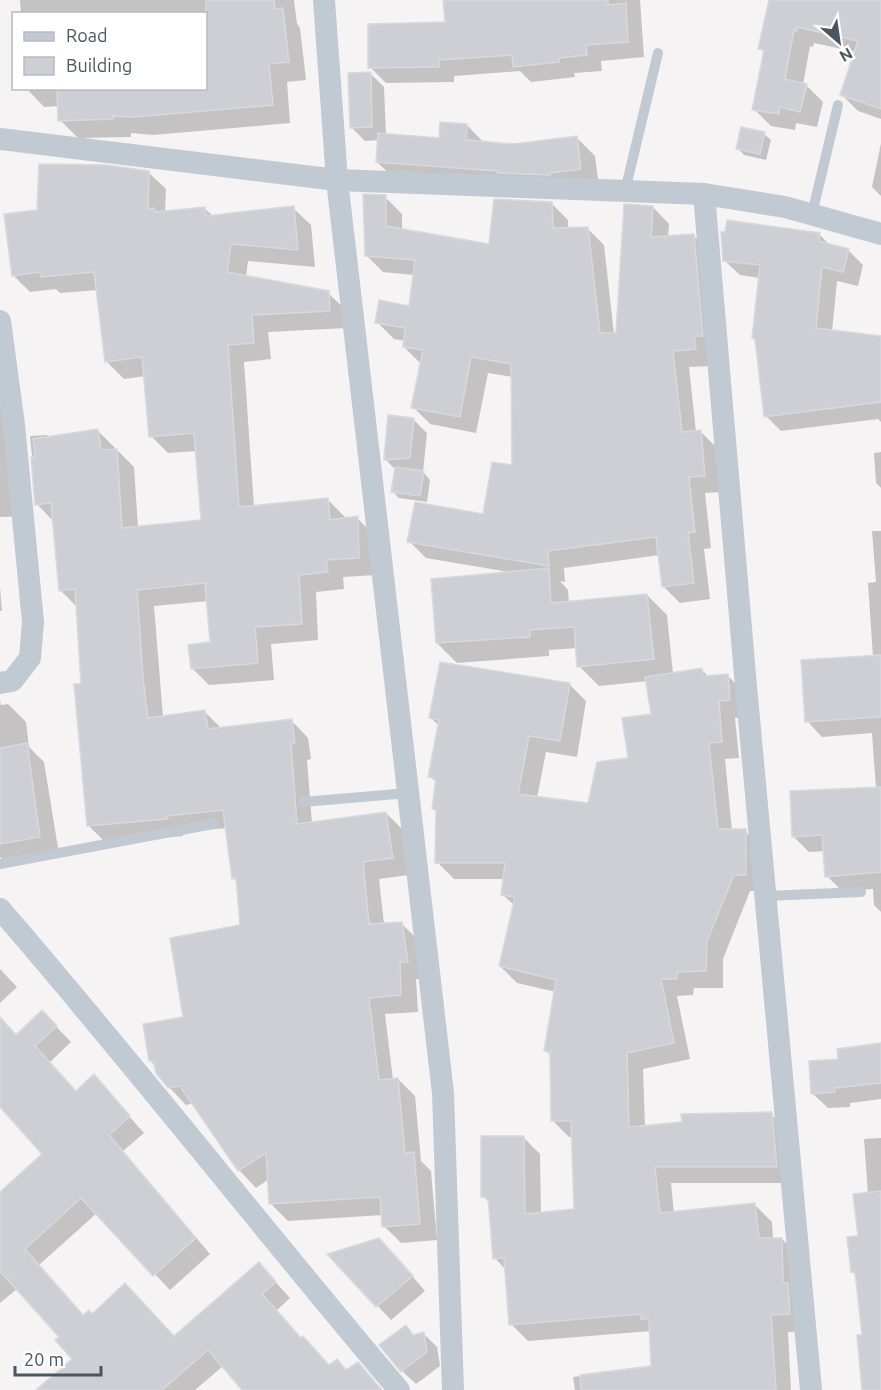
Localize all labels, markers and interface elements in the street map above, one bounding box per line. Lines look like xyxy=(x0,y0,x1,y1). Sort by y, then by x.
legend xyxy=(12,12,207,90)
north arrow xyxy=(809,12,869,72)
text: Road xyxy=(66,25,108,45)
text: N xyxy=(837,44,856,66)
text: Building xyxy=(66,55,132,75)
scale bar xyxy=(15,1339,100,1377)
text: 20 m xyxy=(24,1349,64,1369)

